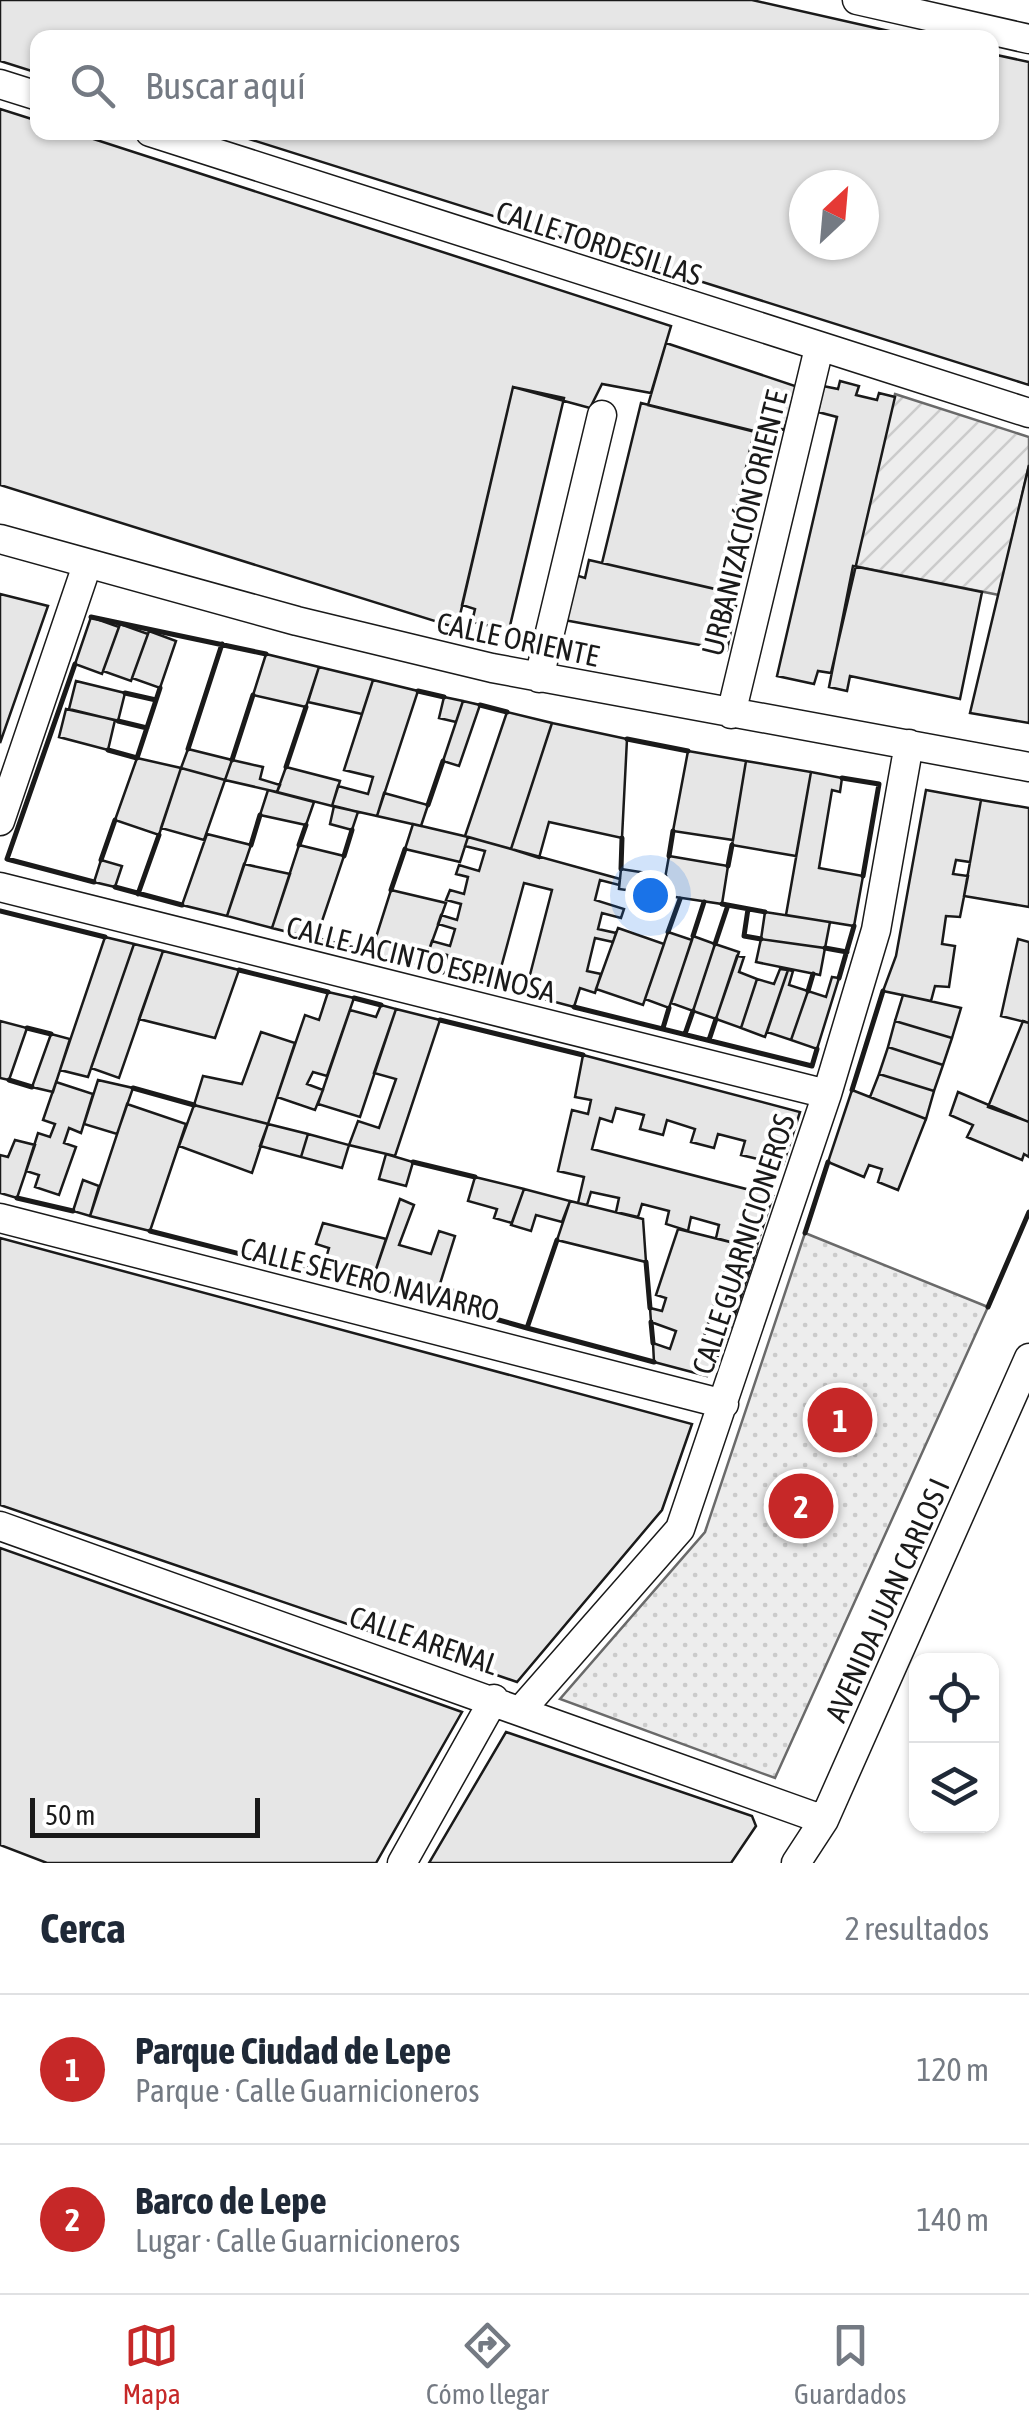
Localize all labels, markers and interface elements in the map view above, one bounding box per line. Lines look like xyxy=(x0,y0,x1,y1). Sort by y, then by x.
search box xyxy=(30,30,999,140)
icon: search xyxy=(65,58,120,113)
text: Buscar aquí xyxy=(145,64,306,107)
north arrow xyxy=(789,170,879,260)
street label: CALLE TORDESILLAS xyxy=(492,194,706,292)
street label: URBANIZACIÓN ORIENTE xyxy=(695,387,793,659)
street label: CALLE ORIENTE xyxy=(434,605,602,673)
your location xyxy=(625,870,676,921)
street label: CALLE JACINTO ESPINOSA xyxy=(283,909,559,1009)
street label: CALLE GUARNICIONEROS xyxy=(685,1110,801,1378)
street label: CALLE SEVERO NAVARRO xyxy=(237,1230,503,1328)
pin: 1 xyxy=(808,1382,872,1458)
pin: 2 xyxy=(768,1468,834,1544)
street label: AVENIDA JUAN CARLOS I xyxy=(818,1473,956,1727)
street label: CALLE ARENAL xyxy=(345,1599,503,1681)
map controls xyxy=(909,1653,999,1833)
button: locate xyxy=(909,1653,999,1743)
button: layers xyxy=(909,1743,999,1833)
scale bar xyxy=(30,1793,260,1838)
text: 50 m xyxy=(45,1799,95,1831)
text: Cerca xyxy=(40,1904,125,1952)
text: 2 resultados xyxy=(845,1910,989,1947)
text: Parque Ciudad de Lepe xyxy=(135,2029,451,2072)
text: 1 xyxy=(65,2051,80,2088)
text: 120 m xyxy=(916,2051,989,2088)
text: Parque · Calle Guarnicioneros xyxy=(135,2072,480,2109)
text: Barco de Lepe xyxy=(135,2179,327,2222)
text: 2 xyxy=(65,2201,80,2238)
text: 140 m xyxy=(916,2201,989,2238)
text: Lugar · Calle Guarnicioneros xyxy=(135,2222,460,2259)
tab: Mapa xyxy=(123,2318,181,2410)
tab: Cómo llegar xyxy=(426,2318,549,2410)
tab: Guardados xyxy=(794,2318,906,2410)

